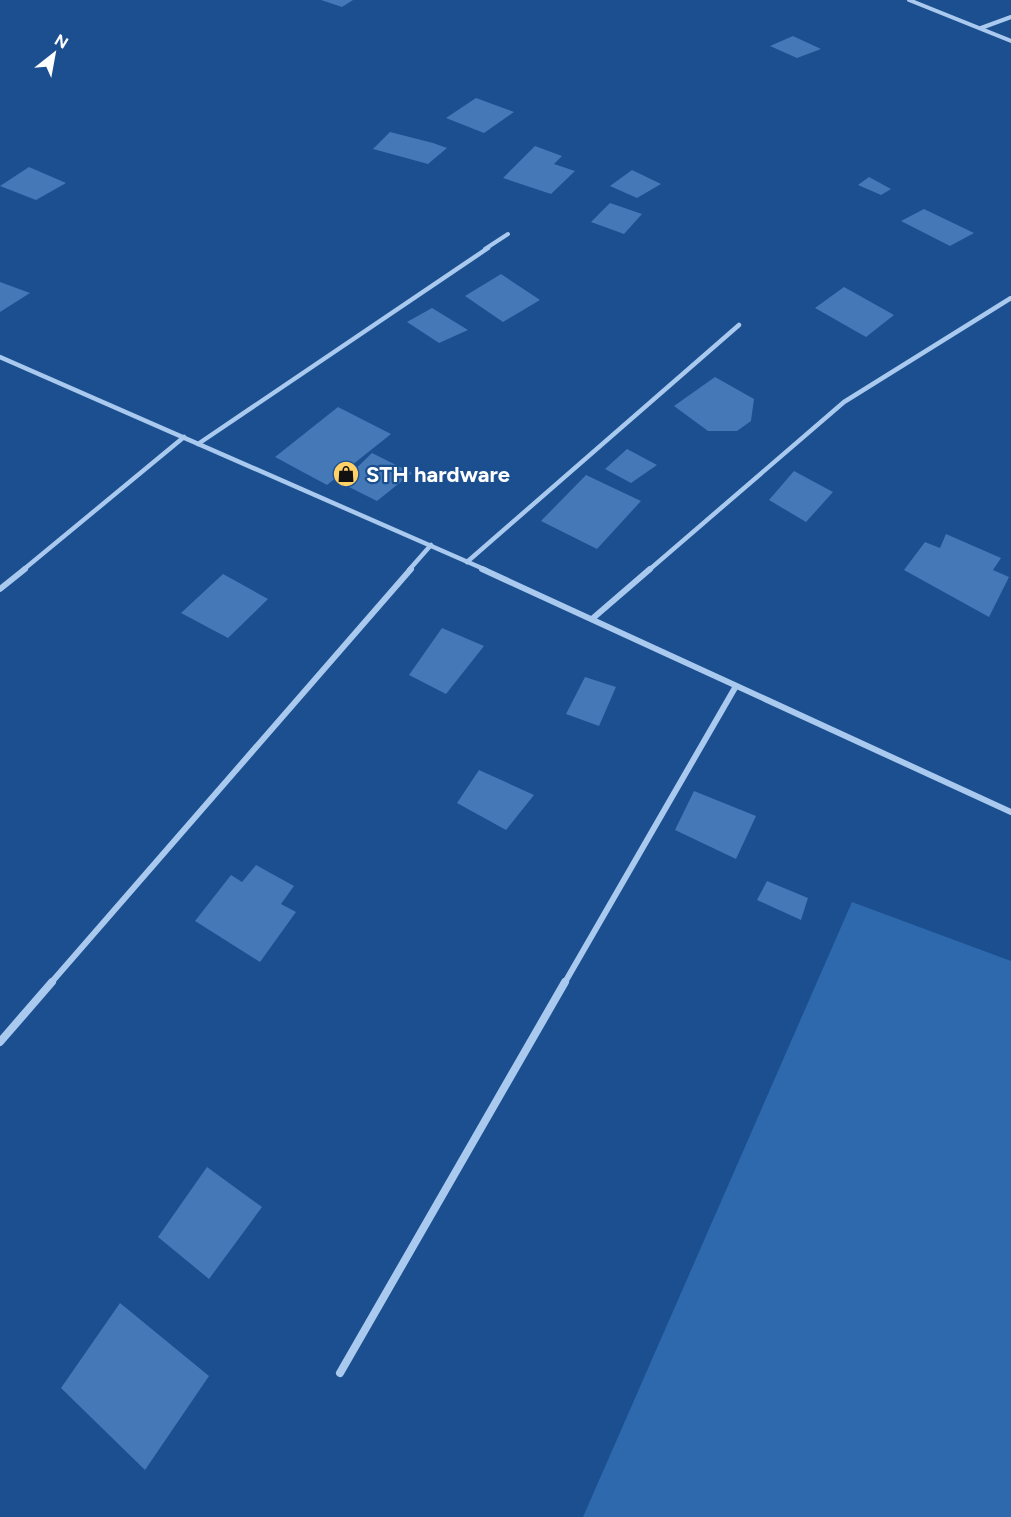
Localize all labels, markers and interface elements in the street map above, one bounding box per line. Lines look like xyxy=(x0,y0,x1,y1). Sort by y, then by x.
north arrow xyxy=(24,24,84,84)
text: N xyxy=(51,30,72,53)
shop icon: STH hardware xyxy=(331,459,361,489)
place label: STH hardware xyxy=(366,461,510,488)

